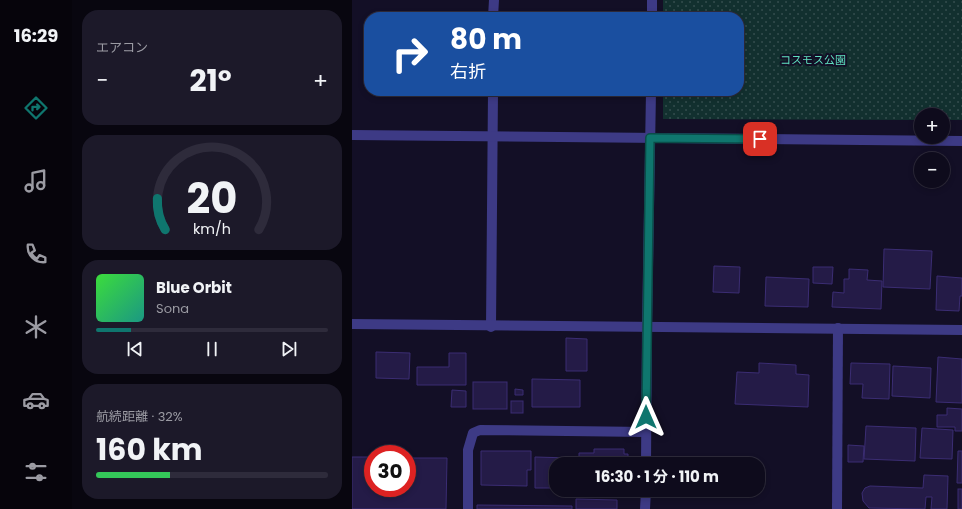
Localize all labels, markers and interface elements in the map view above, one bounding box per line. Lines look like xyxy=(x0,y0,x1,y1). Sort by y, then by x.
text: 80 m xyxy=(450,20,522,59)
text: 16:29 xyxy=(14,23,58,48)
icon: right xyxy=(384,28,436,80)
text: エアコン xyxy=(96,38,148,57)
park label: コスモス公園 xyxy=(780,52,846,68)
text: 21° xyxy=(189,59,232,102)
text: 右折 xyxy=(450,59,486,84)
text: − xyxy=(96,65,108,96)
text: + xyxy=(313,65,328,96)
icon: directions xyxy=(22,94,50,122)
map controls xyxy=(914,108,950,188)
button: + xyxy=(914,108,950,144)
pin xyxy=(743,122,777,156)
icon: arrive xyxy=(749,128,771,150)
button: − xyxy=(914,152,950,188)
icon: music xyxy=(22,167,50,195)
text: 20 xyxy=(187,169,237,228)
text: km/h xyxy=(193,219,231,239)
icon: phone xyxy=(22,240,50,268)
text: Blue Orbit xyxy=(156,277,232,298)
text: Sona xyxy=(156,299,189,318)
icon: climate xyxy=(22,313,50,341)
icon: previous xyxy=(124,338,146,360)
icon: pause xyxy=(201,338,223,360)
icon: next xyxy=(278,338,300,360)
icon: car xyxy=(22,386,50,414)
position arrow xyxy=(625,396,667,438)
text: 航続距離 · 32% xyxy=(96,407,183,426)
text: 160 km xyxy=(96,428,203,471)
speed limit sign: 30 xyxy=(364,445,416,497)
icon: filters xyxy=(22,458,50,486)
text: 16:30 · 1 分 · 110 m xyxy=(595,466,719,487)

